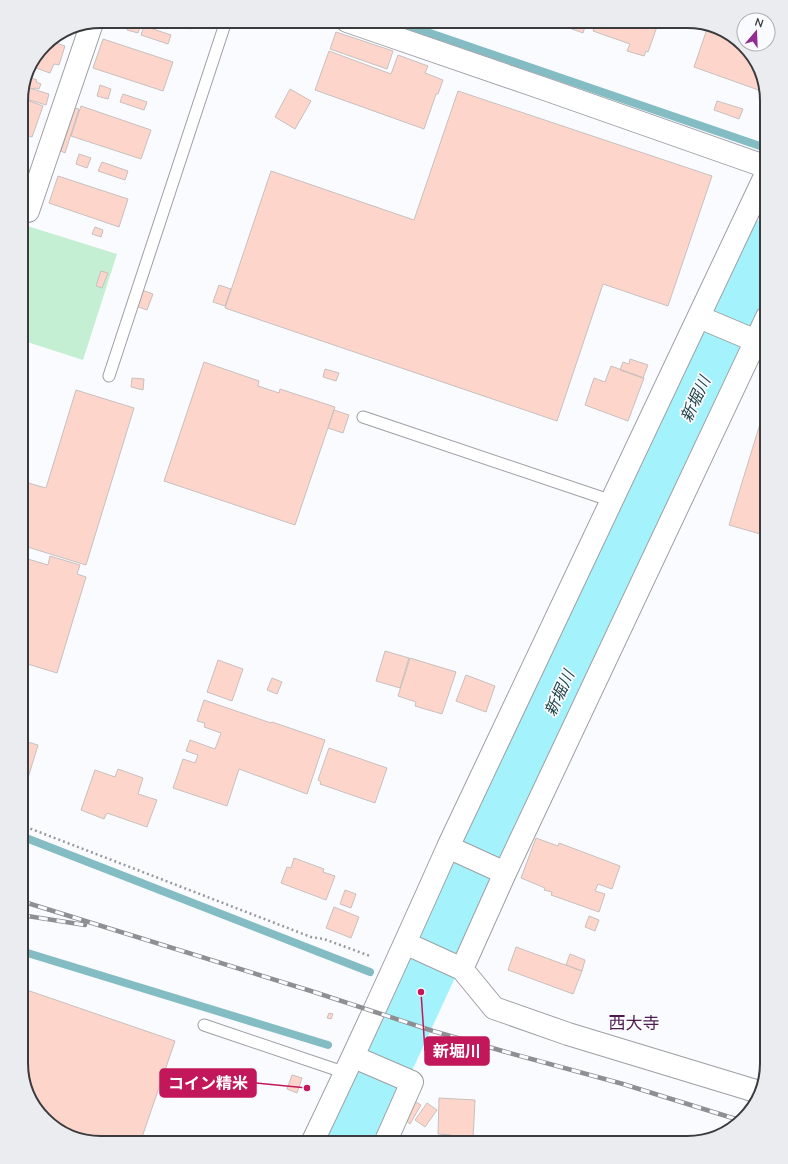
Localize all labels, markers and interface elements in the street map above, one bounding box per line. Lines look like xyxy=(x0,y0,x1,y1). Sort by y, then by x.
north arrow xyxy=(736,12,776,52)
text: N xyxy=(753,15,765,31)
water label: 新堀川 xyxy=(676,371,715,425)
water label: 新堀川 xyxy=(540,665,579,719)
district label: 西大寺 xyxy=(609,1012,660,1033)
callout: 新堀川 xyxy=(425,1037,489,1065)
text: 新堀川 xyxy=(433,1041,481,1061)
callout: コイン精米 xyxy=(160,1069,256,1097)
text: コイン精米 xyxy=(168,1073,248,1093)

